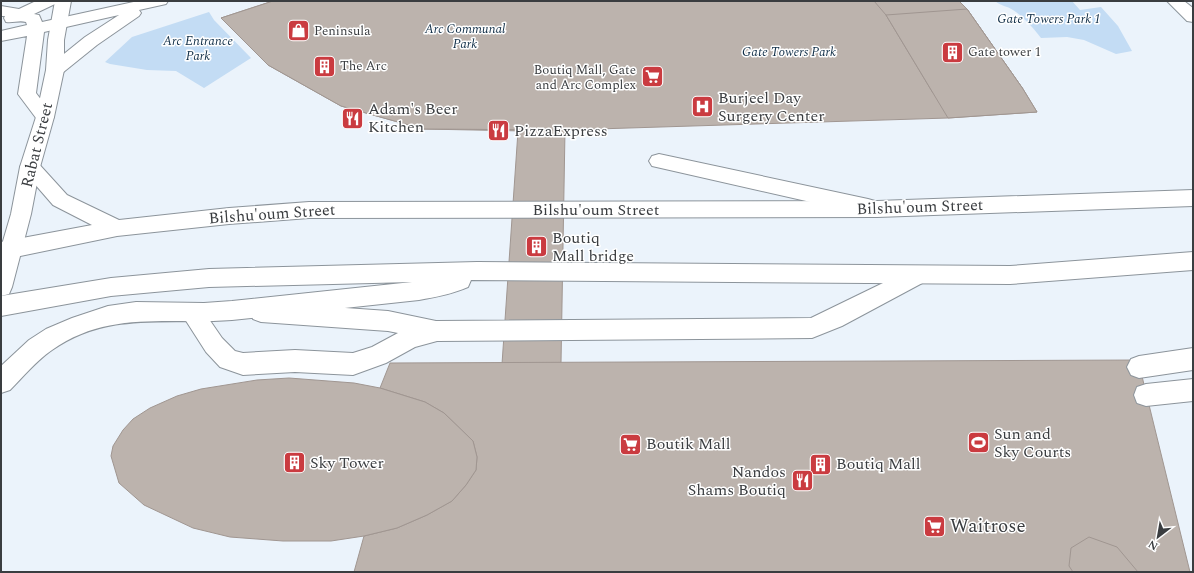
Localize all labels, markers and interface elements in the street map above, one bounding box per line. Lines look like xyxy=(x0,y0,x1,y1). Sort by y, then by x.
park label: Gate Towers Park 1 xyxy=(997,9,1101,29)
shop icon: Peninsula xyxy=(285,18,311,44)
park label: Arc Communal Park xyxy=(424,19,506,54)
place label: Peninsula xyxy=(314,21,371,41)
park label: Arc Entrance Park xyxy=(162,31,233,66)
building icon: Gate tower 1 xyxy=(940,39,966,65)
park label: Gate Towers Park xyxy=(742,42,836,62)
place label: Gate tower 1 xyxy=(968,42,1041,62)
building icon: The Arc xyxy=(312,53,338,79)
place label: The Arc xyxy=(340,56,387,76)
place label: Boutiq Mall, Gate and Arc Complex xyxy=(534,60,637,95)
supermarket icon: Boutiq Mall, Gate and Arc Complex xyxy=(639,64,665,90)
place label: Burjeel Day Surgery Center xyxy=(718,86,825,128)
hospital icon: Burjeel Day Surgery Center xyxy=(689,94,715,120)
place label: Adam's Beer Kitchen xyxy=(368,97,458,139)
street label: Rabat Street xyxy=(15,100,59,190)
restaurant icon: Adam's Beer Kitchen xyxy=(339,105,365,131)
restaurant icon: PizzaExpress xyxy=(485,118,511,144)
place label: PizzaExpress xyxy=(514,119,608,143)
street label: Bilshu'oum Street xyxy=(856,193,984,221)
street label: Bilshu'oum Street xyxy=(208,198,336,230)
street label: Bilshu'oum Street xyxy=(533,198,660,222)
place label: Boutiq Mall bridge xyxy=(552,226,634,268)
building icon: Boutiq Mall bridge xyxy=(523,234,549,260)
place label: Sun and Sky Courts xyxy=(994,422,1071,464)
sports icon: Sun and Sky Courts xyxy=(965,430,991,456)
supermarket icon: Boutik Mall xyxy=(617,431,643,457)
place label: Boutik Mall xyxy=(646,432,730,456)
building icon: Sky Tower xyxy=(281,450,307,476)
place label: Sky Tower xyxy=(310,451,384,475)
building icon: Boutiq Mall xyxy=(807,451,833,477)
place label: Boutiq Mall xyxy=(836,452,920,476)
place label: Nandos Shams Boutiq xyxy=(688,460,786,502)
restaurant icon: Nandos Shams Boutiq xyxy=(789,468,815,494)
place label: Waitrose xyxy=(950,512,1026,541)
supermarket icon: Waitrose xyxy=(921,513,947,539)
north arrow xyxy=(1138,517,1178,557)
text: N xyxy=(1145,536,1161,555)

